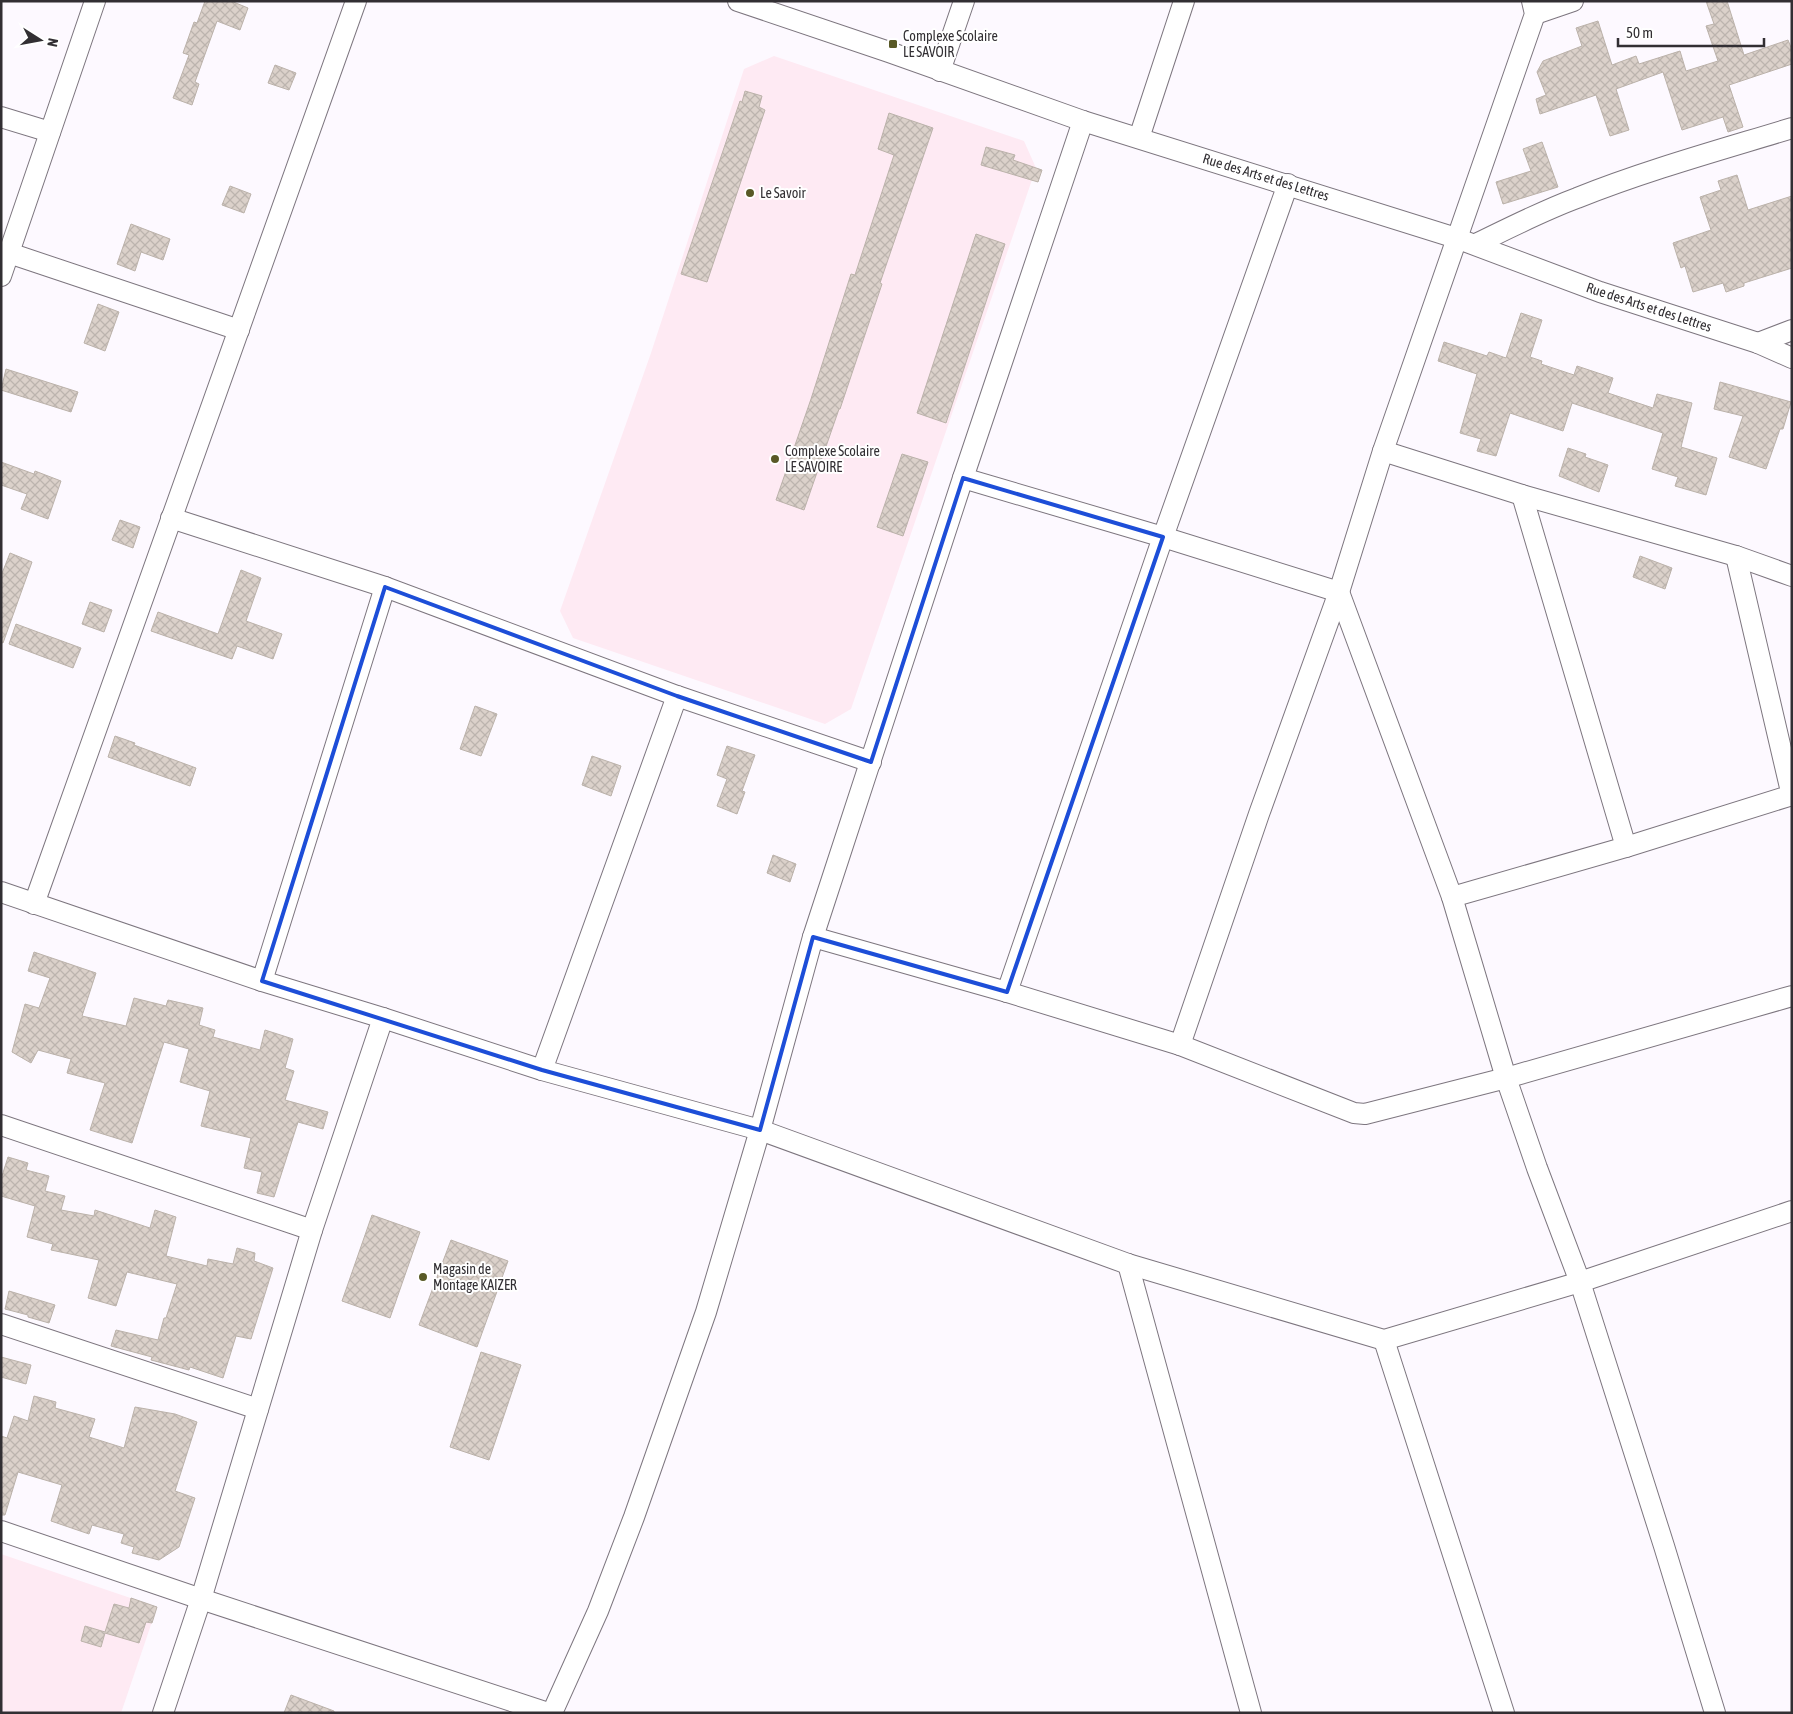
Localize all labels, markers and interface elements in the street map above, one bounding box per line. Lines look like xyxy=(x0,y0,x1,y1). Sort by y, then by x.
north arrow xyxy=(15,15,65,65)
scale bar xyxy=(1618,15,1764,47)
text: 50 m xyxy=(1626,24,1653,41)
place label: Complexe Scolaire LE SAVOIR xyxy=(903,28,998,60)
text: N xyxy=(44,37,61,48)
marker: Complexe Scolaire LE SAVOIR xyxy=(887,38,899,50)
street label: Rue des Arts et des Lettres xyxy=(1201,150,1331,204)
place label: Le Savoir xyxy=(760,185,807,201)
marker: Le Savoir xyxy=(744,187,756,199)
street label: Rue des Arts et des Lettres xyxy=(1584,279,1714,335)
place label: Complexe Scolaire LE SAVOIRE xyxy=(785,443,880,475)
marker: Complexe Scolaire LE SAVOIRE xyxy=(769,453,781,465)
place label: Magasin de Montage KAIZER xyxy=(433,1261,517,1293)
marker: Magasin de Montage KAIZER xyxy=(417,1271,429,1283)

